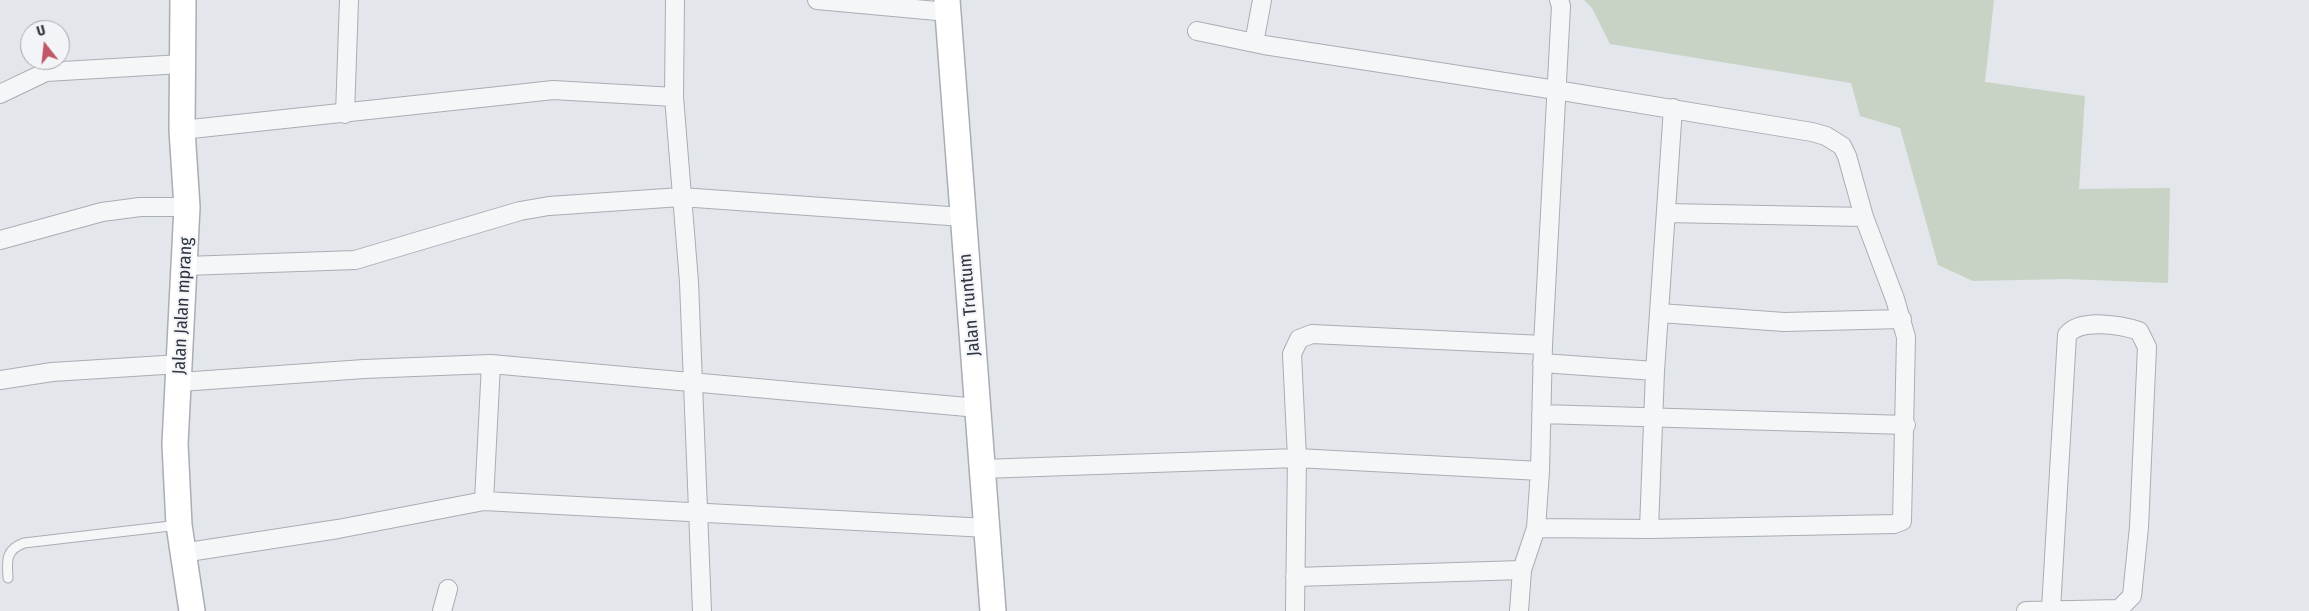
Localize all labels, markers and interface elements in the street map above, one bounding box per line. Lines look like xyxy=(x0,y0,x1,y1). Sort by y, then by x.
north arrow xyxy=(20,20,70,70)
text: U xyxy=(35,22,47,40)
street label: Jalan Jalan mprang xyxy=(169,237,197,375)
street label: Jalan Truntum xyxy=(955,253,985,357)

